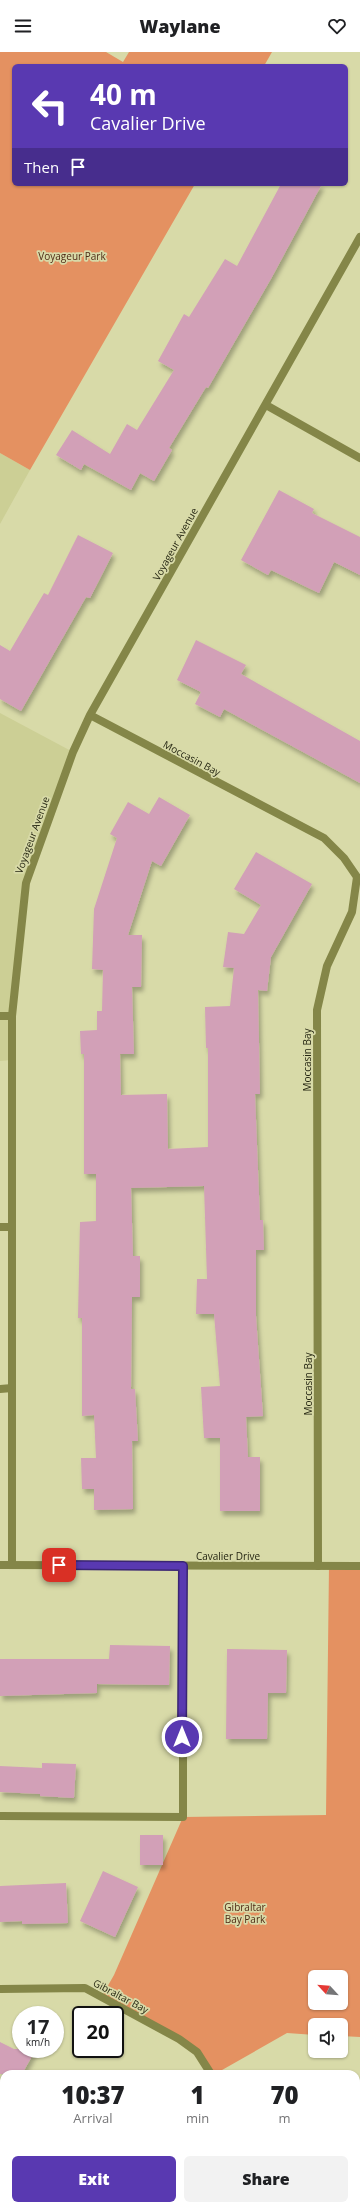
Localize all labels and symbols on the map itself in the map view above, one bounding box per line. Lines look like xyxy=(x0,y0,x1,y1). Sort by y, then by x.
park label: Voyageur Park xyxy=(38,249,106,263)
street label: Voyageur Avenue xyxy=(149,505,201,583)
street label: Moccasin Bay xyxy=(161,737,224,779)
street label: Voyageur Avenue xyxy=(12,794,53,876)
street label: Moccasin Bay xyxy=(300,1027,314,1092)
street label: Moccasin Bay xyxy=(301,1351,315,1416)
pin xyxy=(42,1548,76,1582)
street label: Cavalier Drive xyxy=(196,1549,261,1563)
position arrow xyxy=(161,1716,203,1758)
park label: Gibraltar Bay Park xyxy=(224,1900,266,1926)
north arrow xyxy=(308,1970,348,2010)
street label: Gibraltar Bay xyxy=(91,1976,152,2017)
speed limit sign: 20 xyxy=(72,2006,124,2058)

